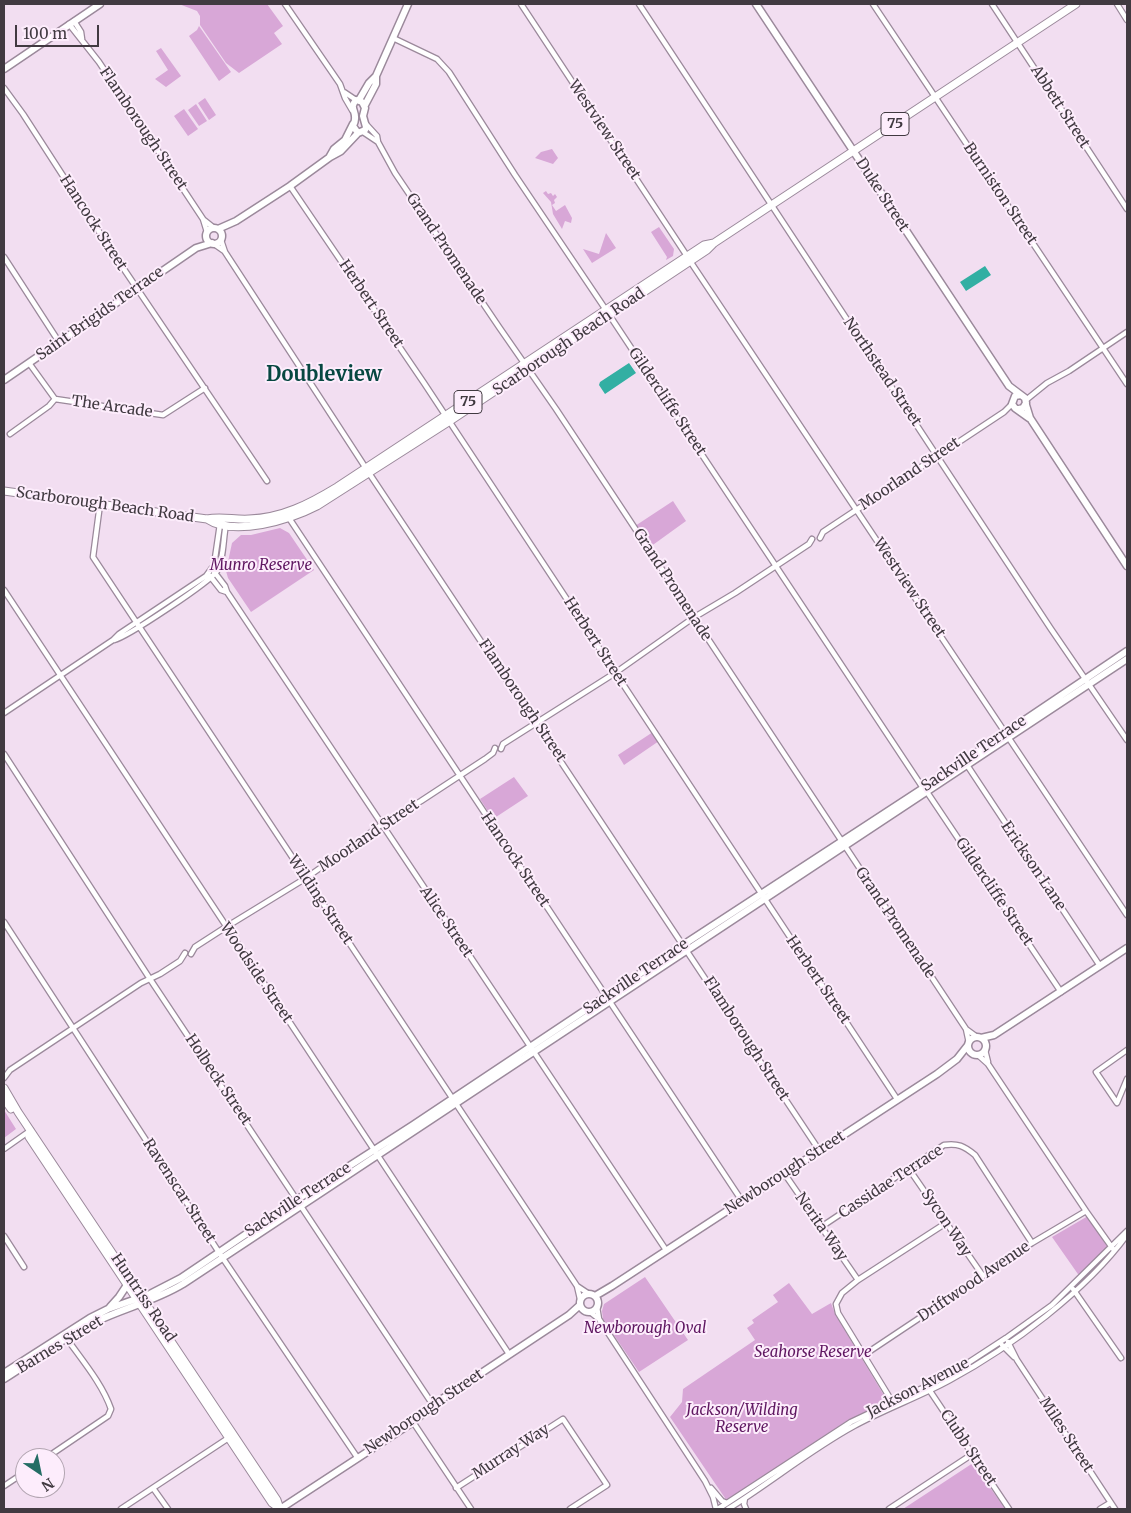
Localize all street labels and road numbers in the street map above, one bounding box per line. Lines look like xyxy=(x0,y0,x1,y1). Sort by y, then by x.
street label: Abbett Street xyxy=(1027,62,1093,152)
street label: Flamborough Street xyxy=(95,64,191,194)
street label: Westview Street xyxy=(564,77,644,183)
road number: 75 xyxy=(881,112,909,136)
street label: Burniston Street xyxy=(959,140,1041,248)
street label: Duke Street xyxy=(852,155,912,235)
street label: Hancock Street xyxy=(56,172,130,274)
street label: Grand Promenade xyxy=(402,190,490,308)
street label: Herbert Street xyxy=(335,257,407,351)
street label: Saint Brigids Terrace xyxy=(33,263,167,365)
street label: Scarborough Beach Road xyxy=(490,284,648,400)
street label: Northstead Street xyxy=(839,314,925,430)
street label: Gildercliffe Street xyxy=(624,345,710,459)
road number: 75 xyxy=(454,391,482,414)
street label: The Arcade xyxy=(70,392,154,422)
street label: Moorland Street xyxy=(856,434,964,514)
street label: Scarborough Beach Road xyxy=(15,484,195,526)
street label: Grand Promenade xyxy=(629,525,715,645)
street label: Westview Street xyxy=(869,535,949,641)
street label: Herbert Street xyxy=(560,594,630,690)
street label: Flamborough Street xyxy=(474,636,570,766)
street label: Sackville Terrace xyxy=(918,712,1030,796)
street label: Moorland Street xyxy=(315,796,423,876)
street label: Hancock Street xyxy=(477,809,553,911)
street label: Erickson Lane xyxy=(997,818,1069,914)
street label: Gildercliffe Street xyxy=(951,835,1037,949)
street label: Wilding Street xyxy=(284,852,356,948)
street label: Grand Promenade xyxy=(851,864,939,982)
street label: Alice Street xyxy=(416,883,476,961)
street label: Woodside Street xyxy=(216,919,296,1027)
street label: Herbert Street xyxy=(782,933,854,1027)
street label: Sackville Terrace xyxy=(580,935,692,1019)
street label: Flamborough Street xyxy=(699,974,793,1104)
street label: Holbeck Street xyxy=(181,1031,255,1129)
street label: Newborough Street xyxy=(722,1127,848,1219)
street label: Ravenscar Street xyxy=(139,1135,219,1247)
street label: Cassidae Terrace xyxy=(836,1142,946,1222)
street label: Sackville Terrace xyxy=(242,1159,354,1241)
street label: Sycon Way xyxy=(917,1186,975,1260)
street label: Nerita Way xyxy=(791,1189,851,1265)
street label: Driftwood Avenue xyxy=(915,1238,1033,1326)
street label: Huntriss Road xyxy=(107,1250,179,1346)
street label: Barnes Street xyxy=(14,1312,106,1378)
street label: Jackson Avenue xyxy=(864,1354,972,1422)
street label: Newborough Street xyxy=(361,1365,487,1459)
street label: Miles Street xyxy=(1035,1394,1097,1476)
street label: Clubb Street xyxy=(936,1407,1000,1489)
street label: Murray Way xyxy=(469,1420,553,1484)

